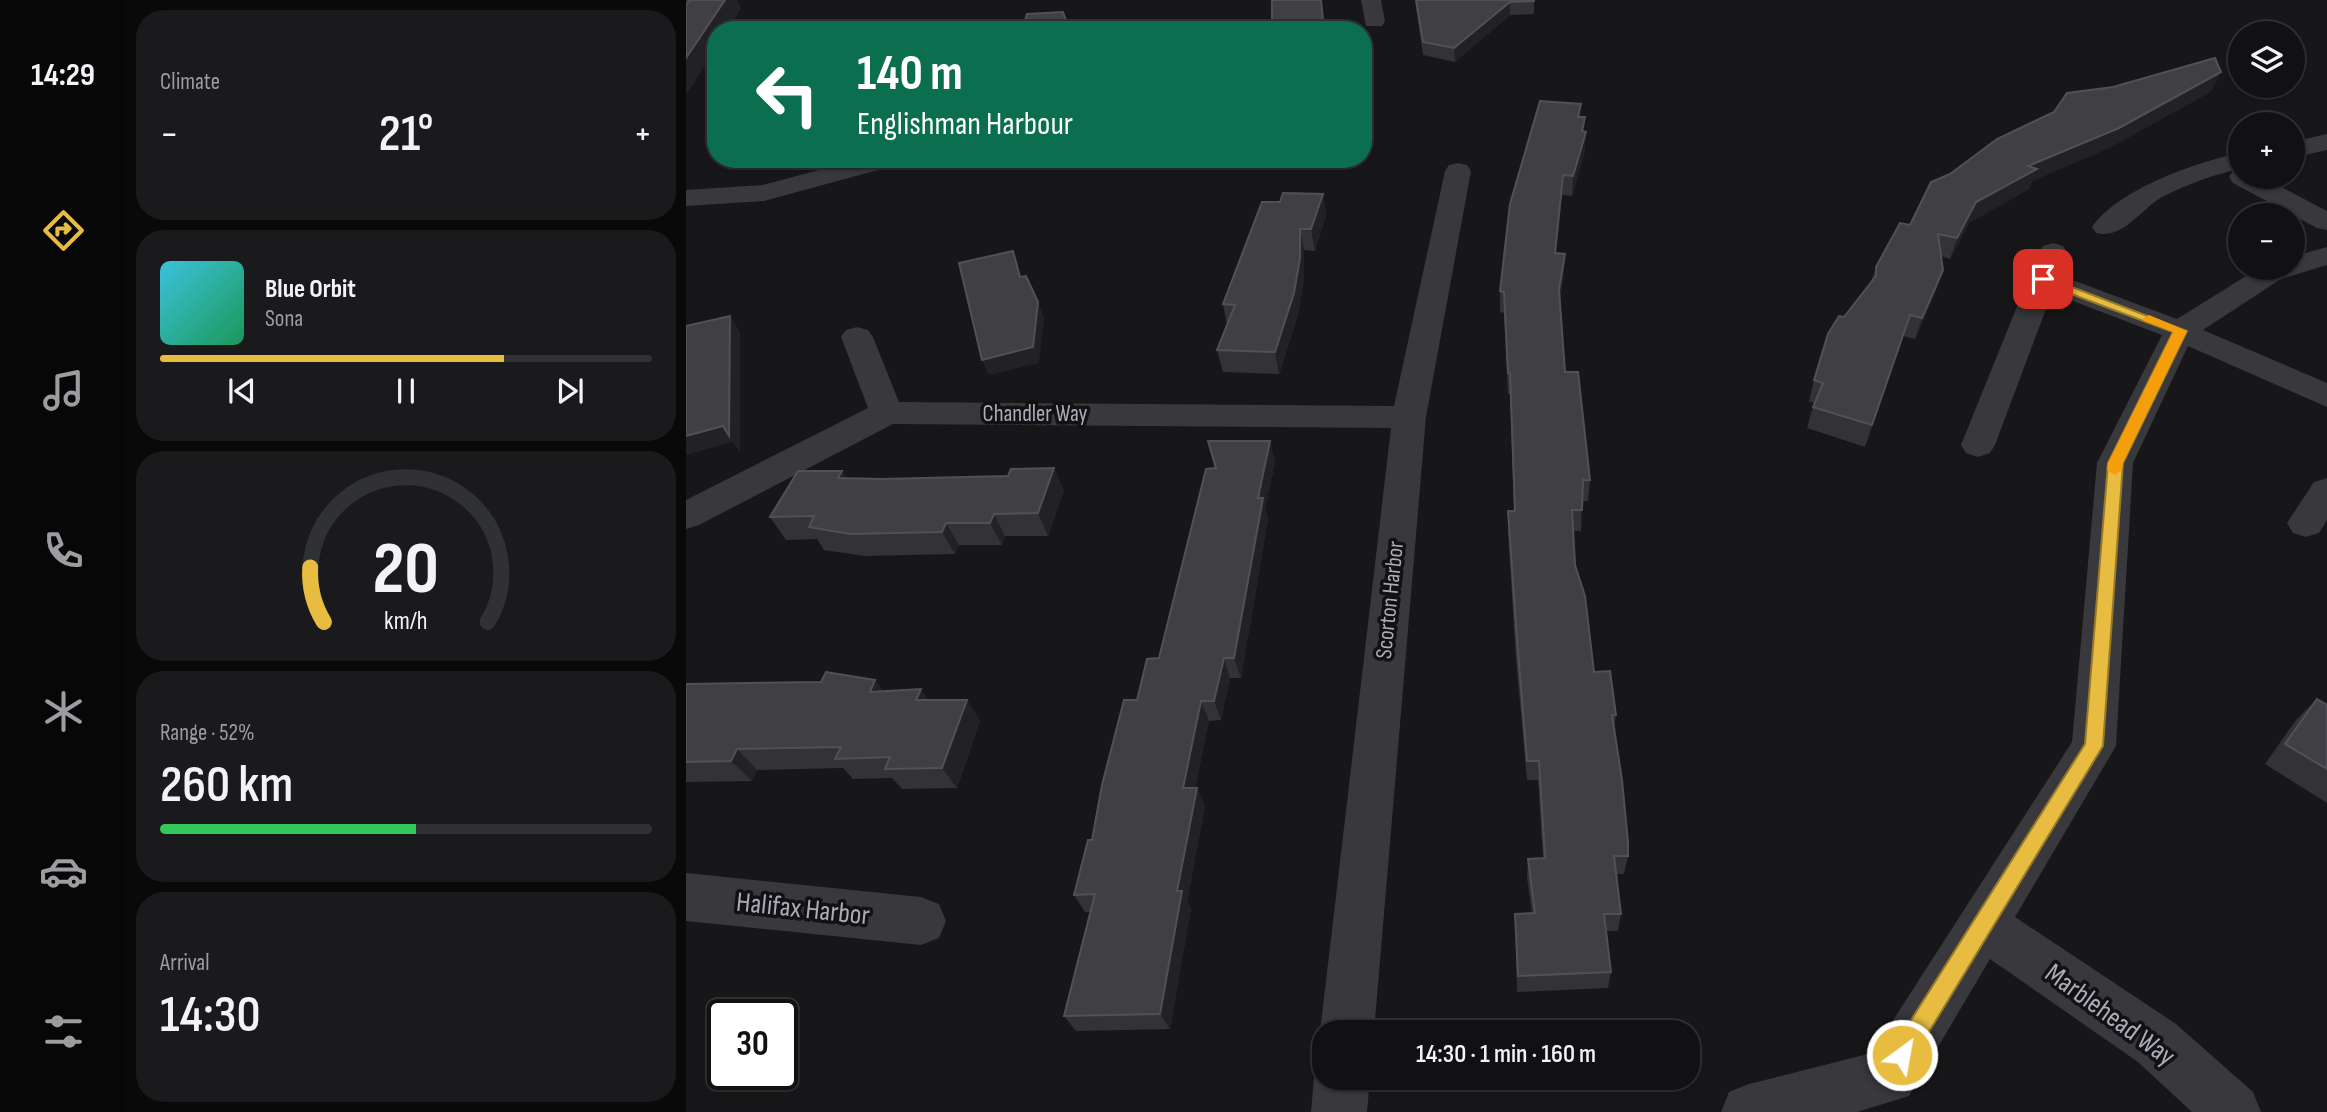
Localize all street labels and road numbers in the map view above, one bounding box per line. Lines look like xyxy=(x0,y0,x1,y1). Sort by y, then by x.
street label: Chandler Way xyxy=(983,400,1088,428)
street label: Scorton Harbor xyxy=(1370,539,1410,660)
street label: Halifax Harbor xyxy=(735,886,871,932)
street label: Marblehead Way xyxy=(2039,957,2182,1073)

